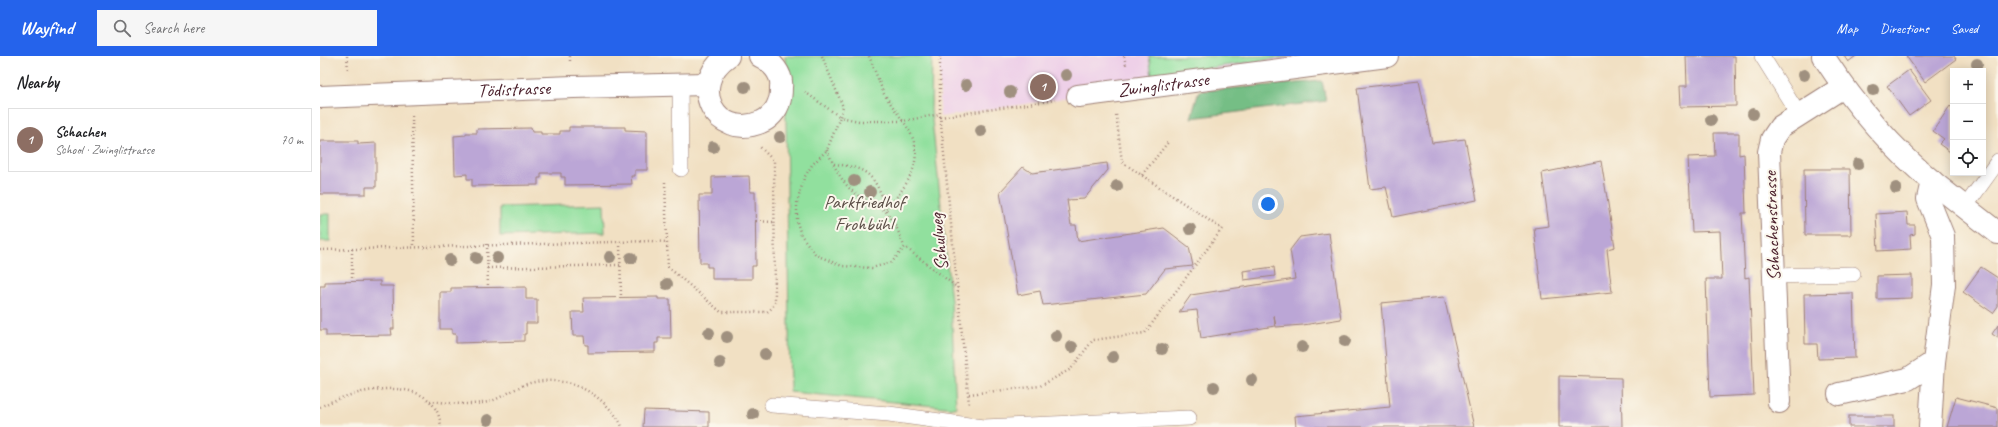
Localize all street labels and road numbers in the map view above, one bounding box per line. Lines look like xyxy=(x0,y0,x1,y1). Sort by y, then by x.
street label: Zwinglistrasse xyxy=(1116,67,1212,103)
street label: Tödistrasse xyxy=(477,76,553,103)
street label: Schachenstrasse xyxy=(1758,169,1786,281)
street label: Schulweg xyxy=(924,211,954,272)

